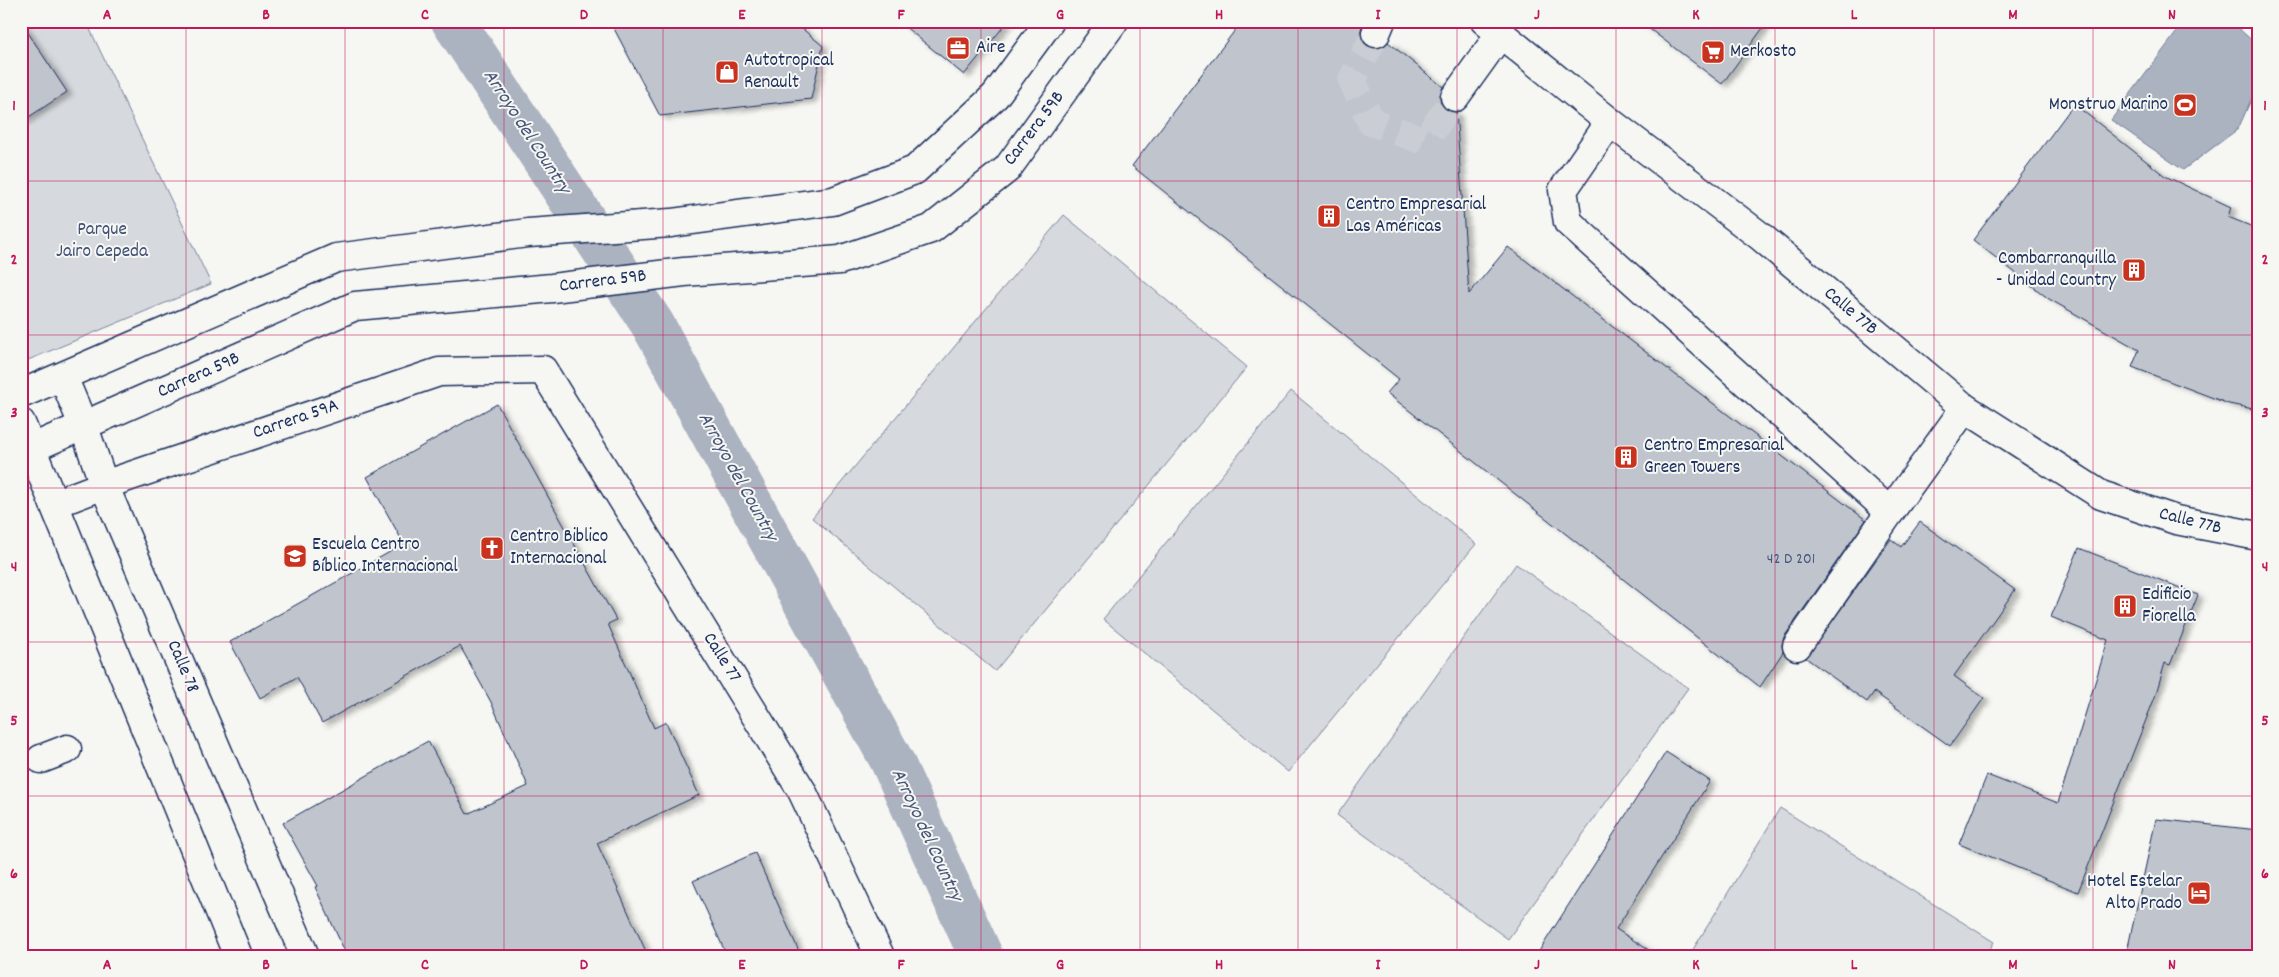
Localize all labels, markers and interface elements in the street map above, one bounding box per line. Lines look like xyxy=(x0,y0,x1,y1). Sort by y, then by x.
text: A xyxy=(103,4,112,27)
text: B xyxy=(262,4,270,27)
text: C xyxy=(421,4,429,27)
text: D xyxy=(580,4,589,27)
text: E xyxy=(738,4,746,27)
text: F xyxy=(897,4,905,27)
text: G xyxy=(1056,4,1064,27)
text: H xyxy=(1215,4,1223,27)
text: I xyxy=(1376,4,1382,27)
text: J xyxy=(1534,4,1540,27)
text: K xyxy=(1692,4,1700,27)
text: L xyxy=(1851,4,1858,27)
text: M xyxy=(2008,4,2018,27)
text: N xyxy=(2168,4,2176,27)
office icon: Aire xyxy=(945,35,971,61)
place label: Aire xyxy=(976,35,1005,62)
supermarket icon: Merkosto xyxy=(1700,39,1726,65)
place label: Merkosto xyxy=(1730,39,1796,66)
place label: Autotropical Renault xyxy=(744,48,834,97)
shop icon: Autotropical Renault xyxy=(714,59,740,85)
water label: Arroyo del Country xyxy=(475,64,578,202)
street label: Carrera 59B xyxy=(998,86,1072,172)
place label: Monstruo Marino xyxy=(2049,92,2168,119)
sports icon: Monstruo Marino xyxy=(2172,92,2198,118)
text: 1 xyxy=(12,95,16,118)
text: 1 xyxy=(2263,95,2267,118)
place label: Centro Empresarial Las Américas xyxy=(1346,192,1487,241)
building icon: Centro Empresarial Las Américas xyxy=(1316,203,1342,229)
park label: Parque Jairo Cepeda xyxy=(56,217,149,266)
place label: Combarranquilla - Unidad Country xyxy=(1996,246,2117,295)
text: 2 xyxy=(11,249,18,272)
text: 2 xyxy=(2262,249,2269,272)
building icon: Combarranquilla - Unidad Country xyxy=(2121,257,2147,283)
street label: Carrera 59B xyxy=(558,263,648,301)
street label: Calle 77B xyxy=(1817,281,1883,343)
street label: Carrera 59B xyxy=(154,346,244,406)
street label: Carrera 59A xyxy=(250,393,342,447)
text: 3 xyxy=(10,402,18,425)
text: 3 xyxy=(2261,402,2269,425)
water label: Arroyo del Country xyxy=(690,408,785,549)
place label: Centro Empresarial Green Towers xyxy=(1644,433,1785,482)
building icon: Centro Empresarial Green Towers xyxy=(1613,444,1639,470)
street label: Calle 77B xyxy=(2156,501,2224,543)
place label: Centro Biblico Internacional xyxy=(510,524,608,573)
place label: Escuela Centro Bíblico Internacional xyxy=(312,532,458,581)
church icon: Centro Biblico Internacional xyxy=(479,535,505,561)
school or university icon: Escuela Centro Bíblico Internacional xyxy=(282,543,308,569)
house number: 42 D 201 xyxy=(1767,548,1815,571)
text: 4 xyxy=(11,556,17,579)
text: 4 xyxy=(2262,556,2268,579)
place label: Edificio Fiorella xyxy=(2142,582,2197,631)
building icon: Edificio Fiorella xyxy=(2112,593,2138,619)
street label: Calle 77 xyxy=(695,628,747,688)
street label: Calle 78 xyxy=(159,636,205,698)
text: 5 xyxy=(10,710,18,733)
text: 5 xyxy=(2261,710,2269,733)
water label: Arroyo del Country xyxy=(883,764,970,908)
text: 6 xyxy=(10,863,18,886)
text: 6 xyxy=(2261,863,2269,886)
place label: Hotel Estelar Alto Prado xyxy=(2087,869,2182,918)
hotel icon: Hotel Estelar Alto Prado xyxy=(2186,880,2212,906)
text: A xyxy=(103,954,112,977)
text: B xyxy=(262,954,270,977)
text: C xyxy=(421,954,429,977)
text: D xyxy=(580,954,589,977)
text: E xyxy=(738,954,746,977)
text: F xyxy=(897,954,905,977)
text: G xyxy=(1056,954,1064,977)
text: H xyxy=(1215,954,1223,977)
text: I xyxy=(1376,954,1382,977)
text: J xyxy=(1534,954,1540,977)
text: K xyxy=(1692,954,1700,977)
text: L xyxy=(1851,954,1858,977)
text: M xyxy=(2008,954,2018,977)
text: N xyxy=(2168,954,2176,977)

